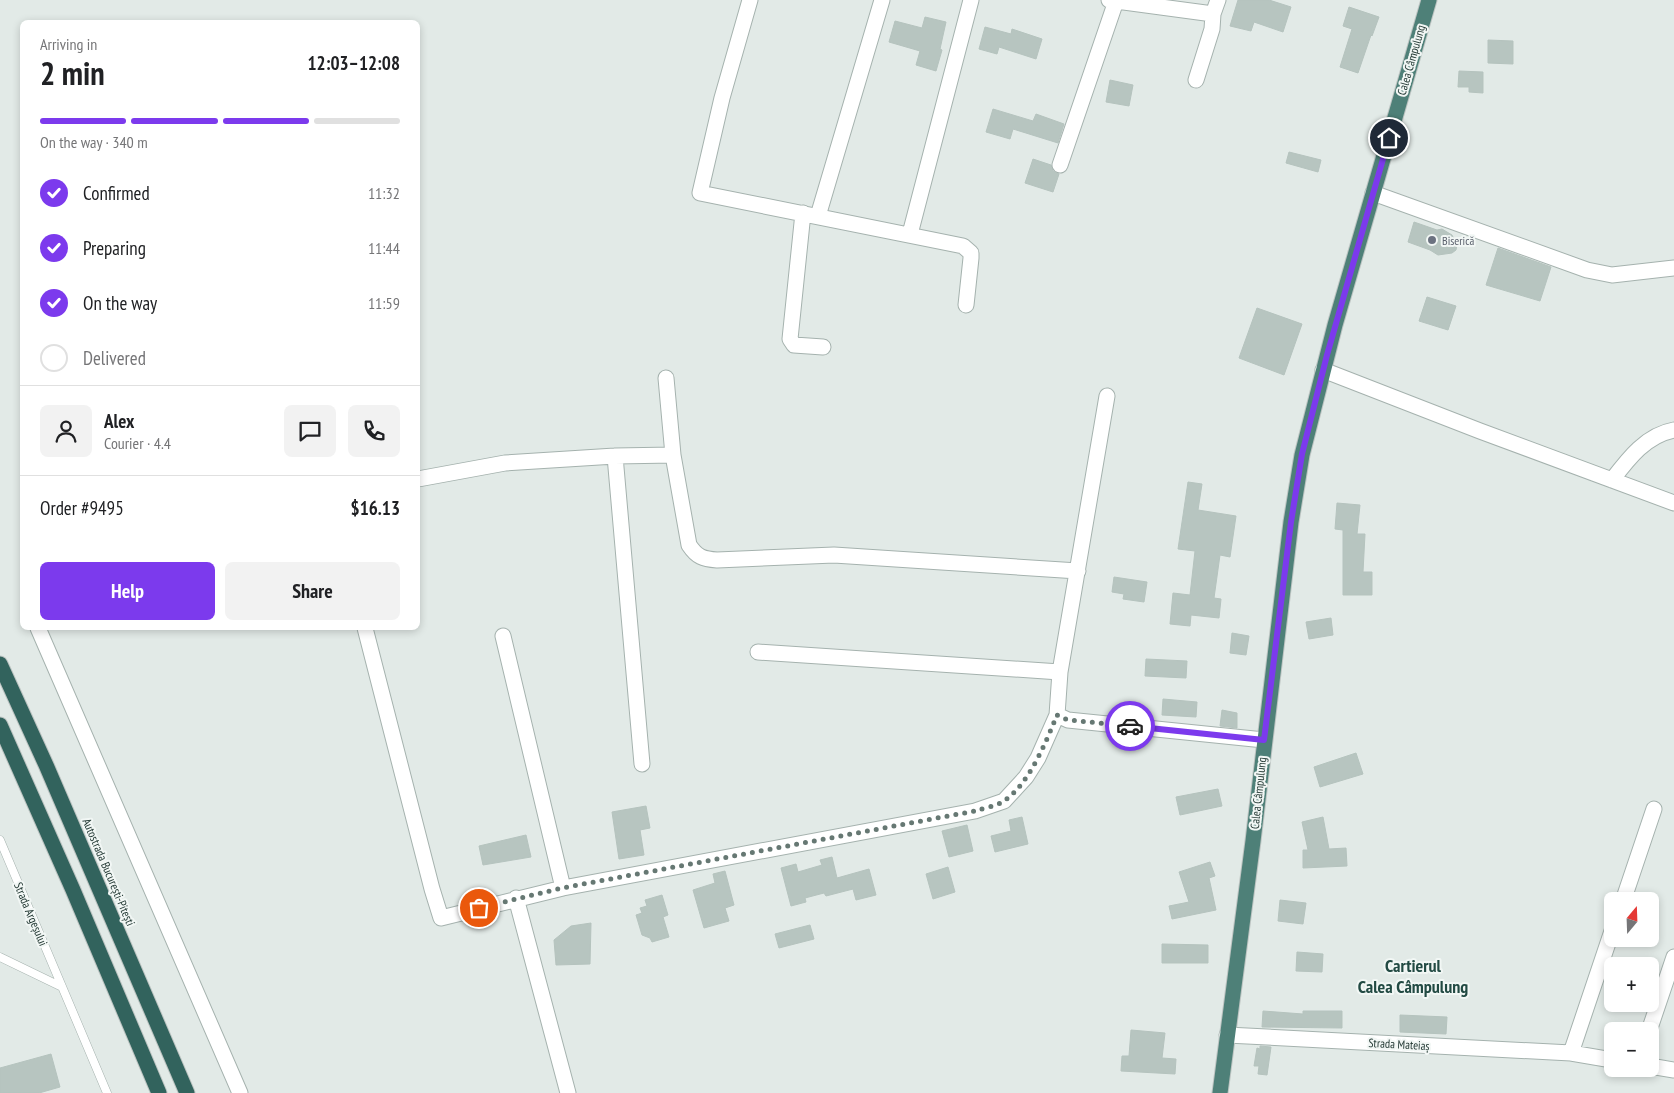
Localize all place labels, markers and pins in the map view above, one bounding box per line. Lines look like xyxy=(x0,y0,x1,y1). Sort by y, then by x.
pin xyxy=(1368,117,1410,159)
place label: Biserică xyxy=(1442,233,1474,248)
marker: Biserică xyxy=(1426,234,1438,246)
pin xyxy=(458,887,500,929)

